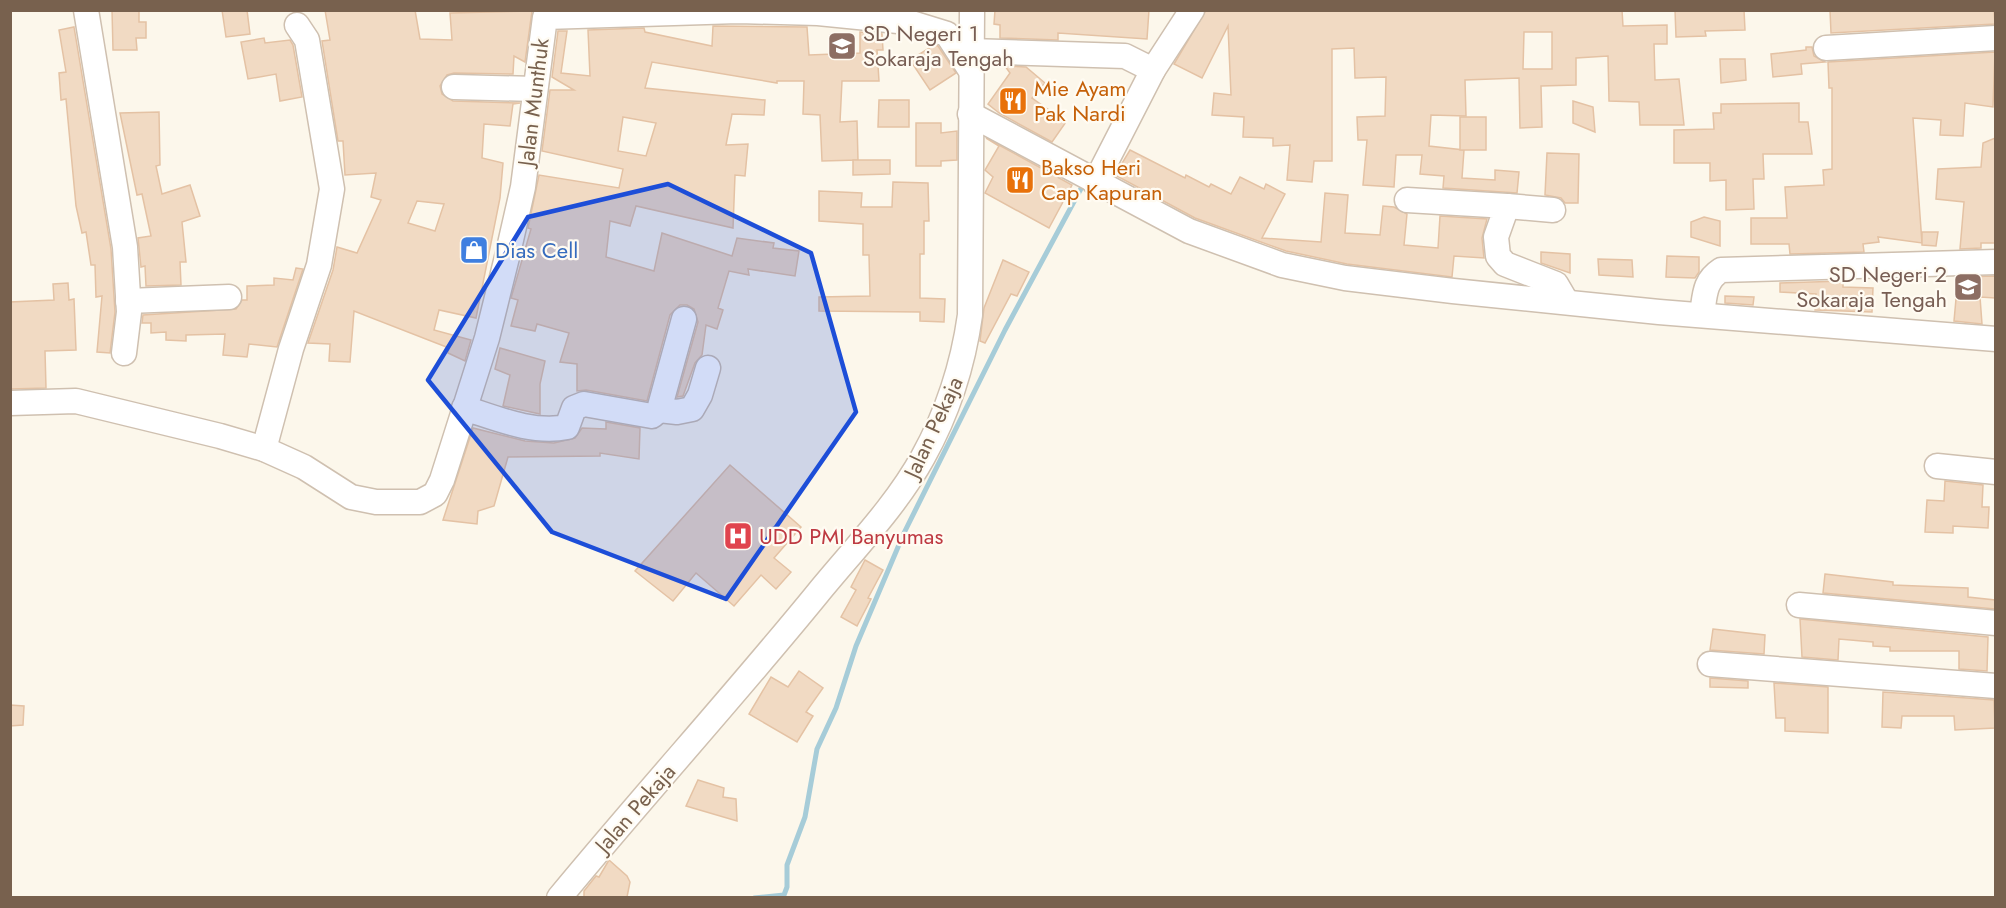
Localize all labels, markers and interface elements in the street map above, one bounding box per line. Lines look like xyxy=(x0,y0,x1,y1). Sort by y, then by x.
place label: SD Negeri 1 Sokaraja Tengah xyxy=(863,17,1014,74)
school or university icon: SD Negeri 1 Sokaraja Tengah xyxy=(826,30,858,62)
street label: Jalan Munthuk xyxy=(509,36,557,171)
place label: Mie Ayam Pak Nardi xyxy=(1034,72,1126,129)
restaurant icon: Mie Ayam Pak Nardi xyxy=(997,85,1029,117)
place label: Bakso Heri Cap Kapuran xyxy=(1041,151,1163,208)
restaurant icon: Bakso Heri Cap Kapuran xyxy=(1004,164,1036,196)
shop icon: Dias Cell xyxy=(458,234,490,266)
place label: Dias Cell xyxy=(495,234,578,266)
place label: SD Negeri 2 Sokaraja Tengah xyxy=(1796,258,1947,315)
school or university icon: SD Negeri 2 Sokaraja Tengah xyxy=(1952,271,1984,303)
street label: Jalan Pekaja xyxy=(894,371,970,486)
hospital icon: UDD PMI Banyumas xyxy=(722,520,754,552)
place label: UDD PMI Banyumas xyxy=(759,520,943,552)
street label: Jalan Pekaja xyxy=(585,756,683,862)

